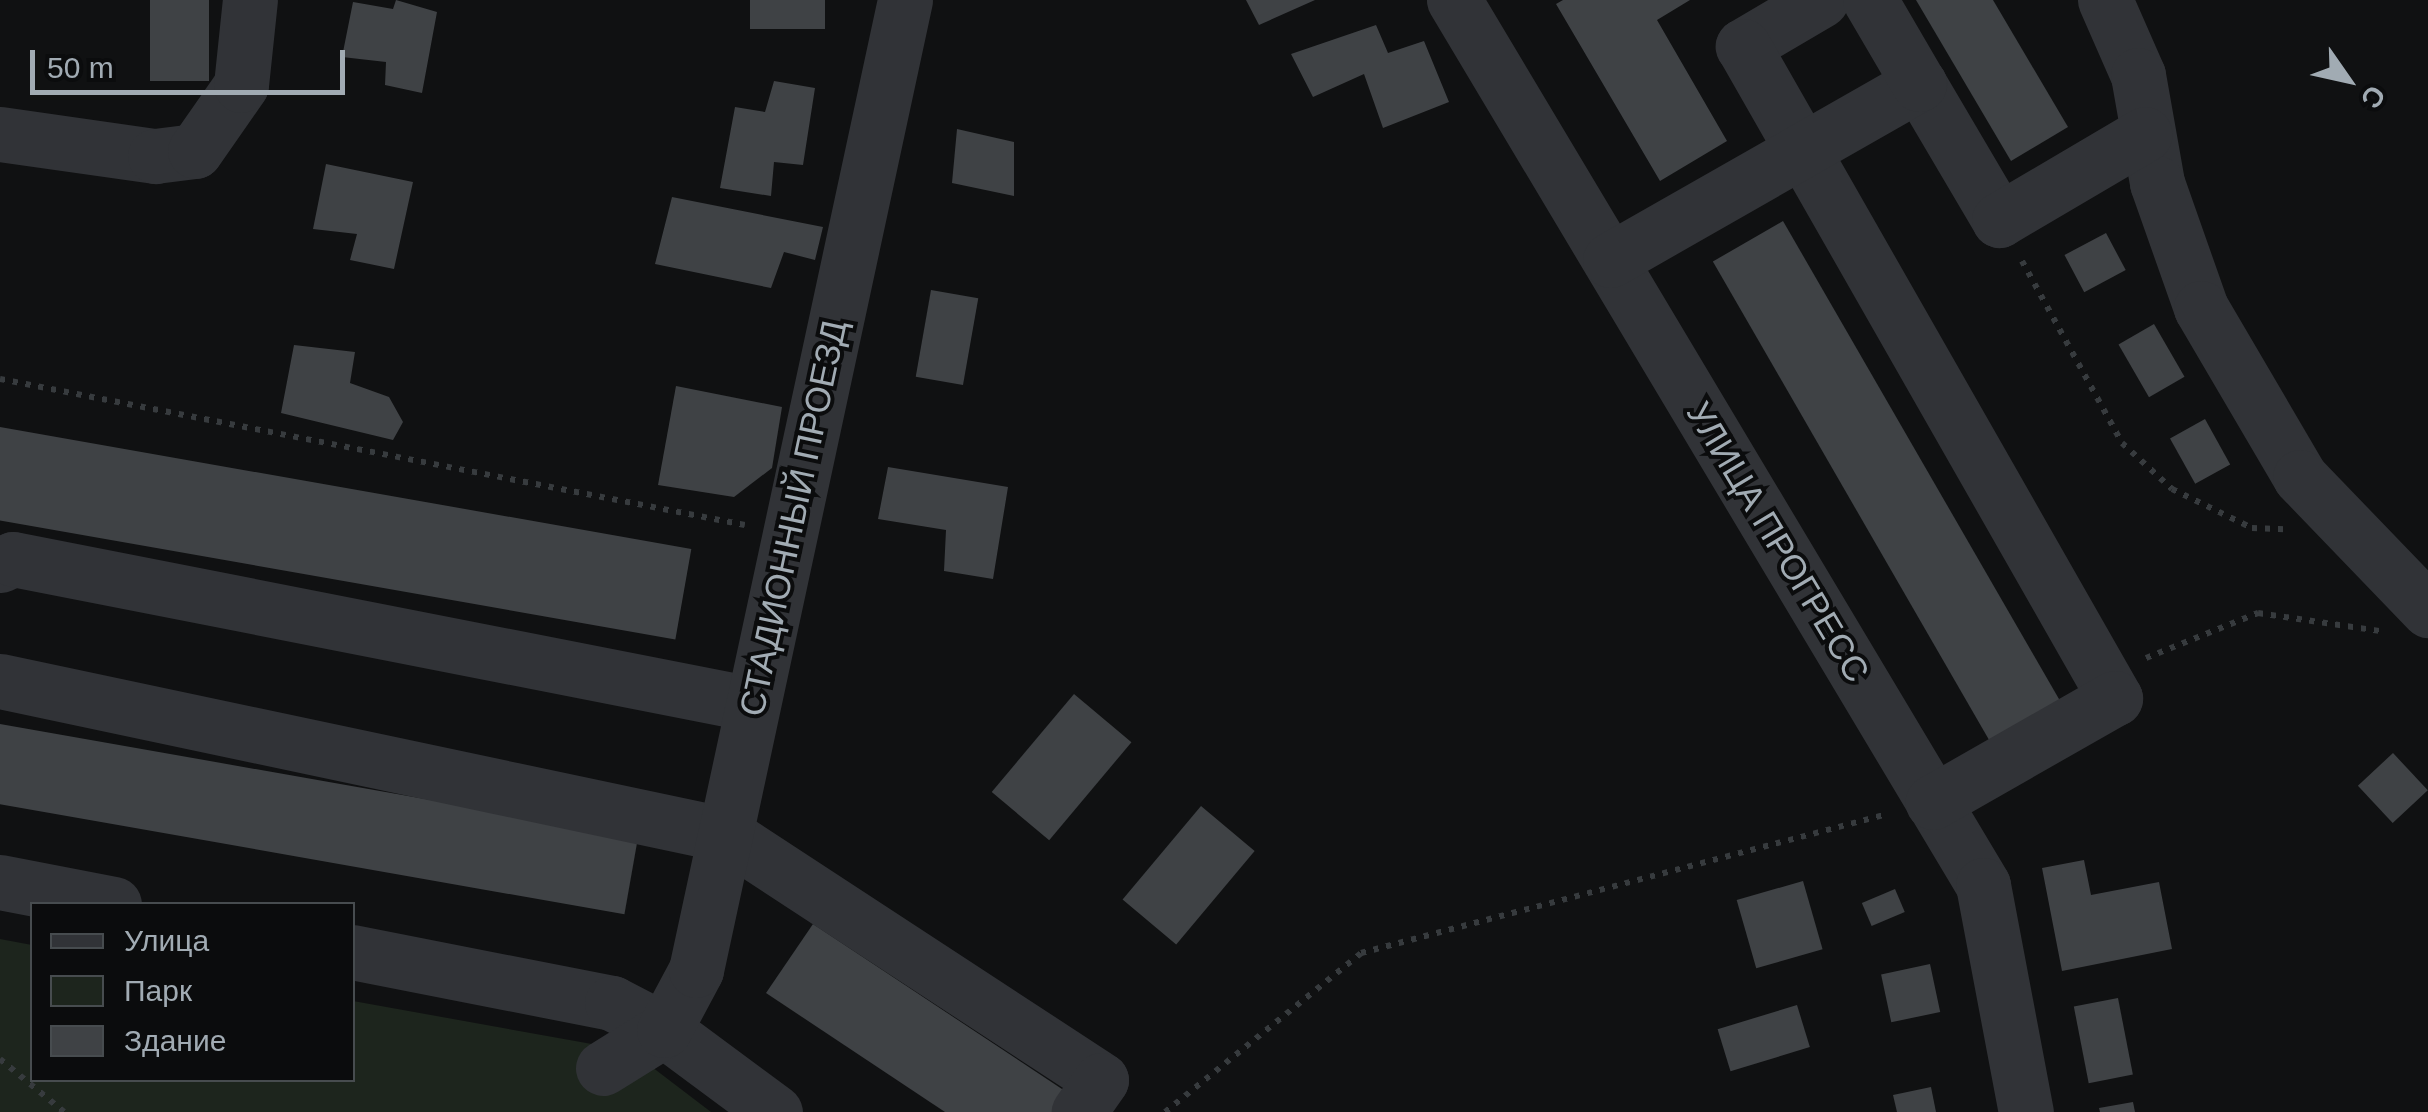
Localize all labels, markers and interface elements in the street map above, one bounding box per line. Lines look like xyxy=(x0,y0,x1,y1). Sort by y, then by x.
scale bar xyxy=(35,30,350,92)
north arrow xyxy=(2298,30,2398,130)
text: 50 m xyxy=(47,51,114,84)
text: С xyxy=(2355,80,2392,114)
street label: СТАДИОННЫЙ ПРОЕЗД xyxy=(730,316,856,720)
street label: УЛИЦА ПРОГРЕСС xyxy=(1678,394,1878,690)
legend xyxy=(30,902,355,1082)
text: Улица xyxy=(124,924,209,957)
text: Парк xyxy=(124,974,192,1007)
text: Здание xyxy=(124,1024,226,1057)

